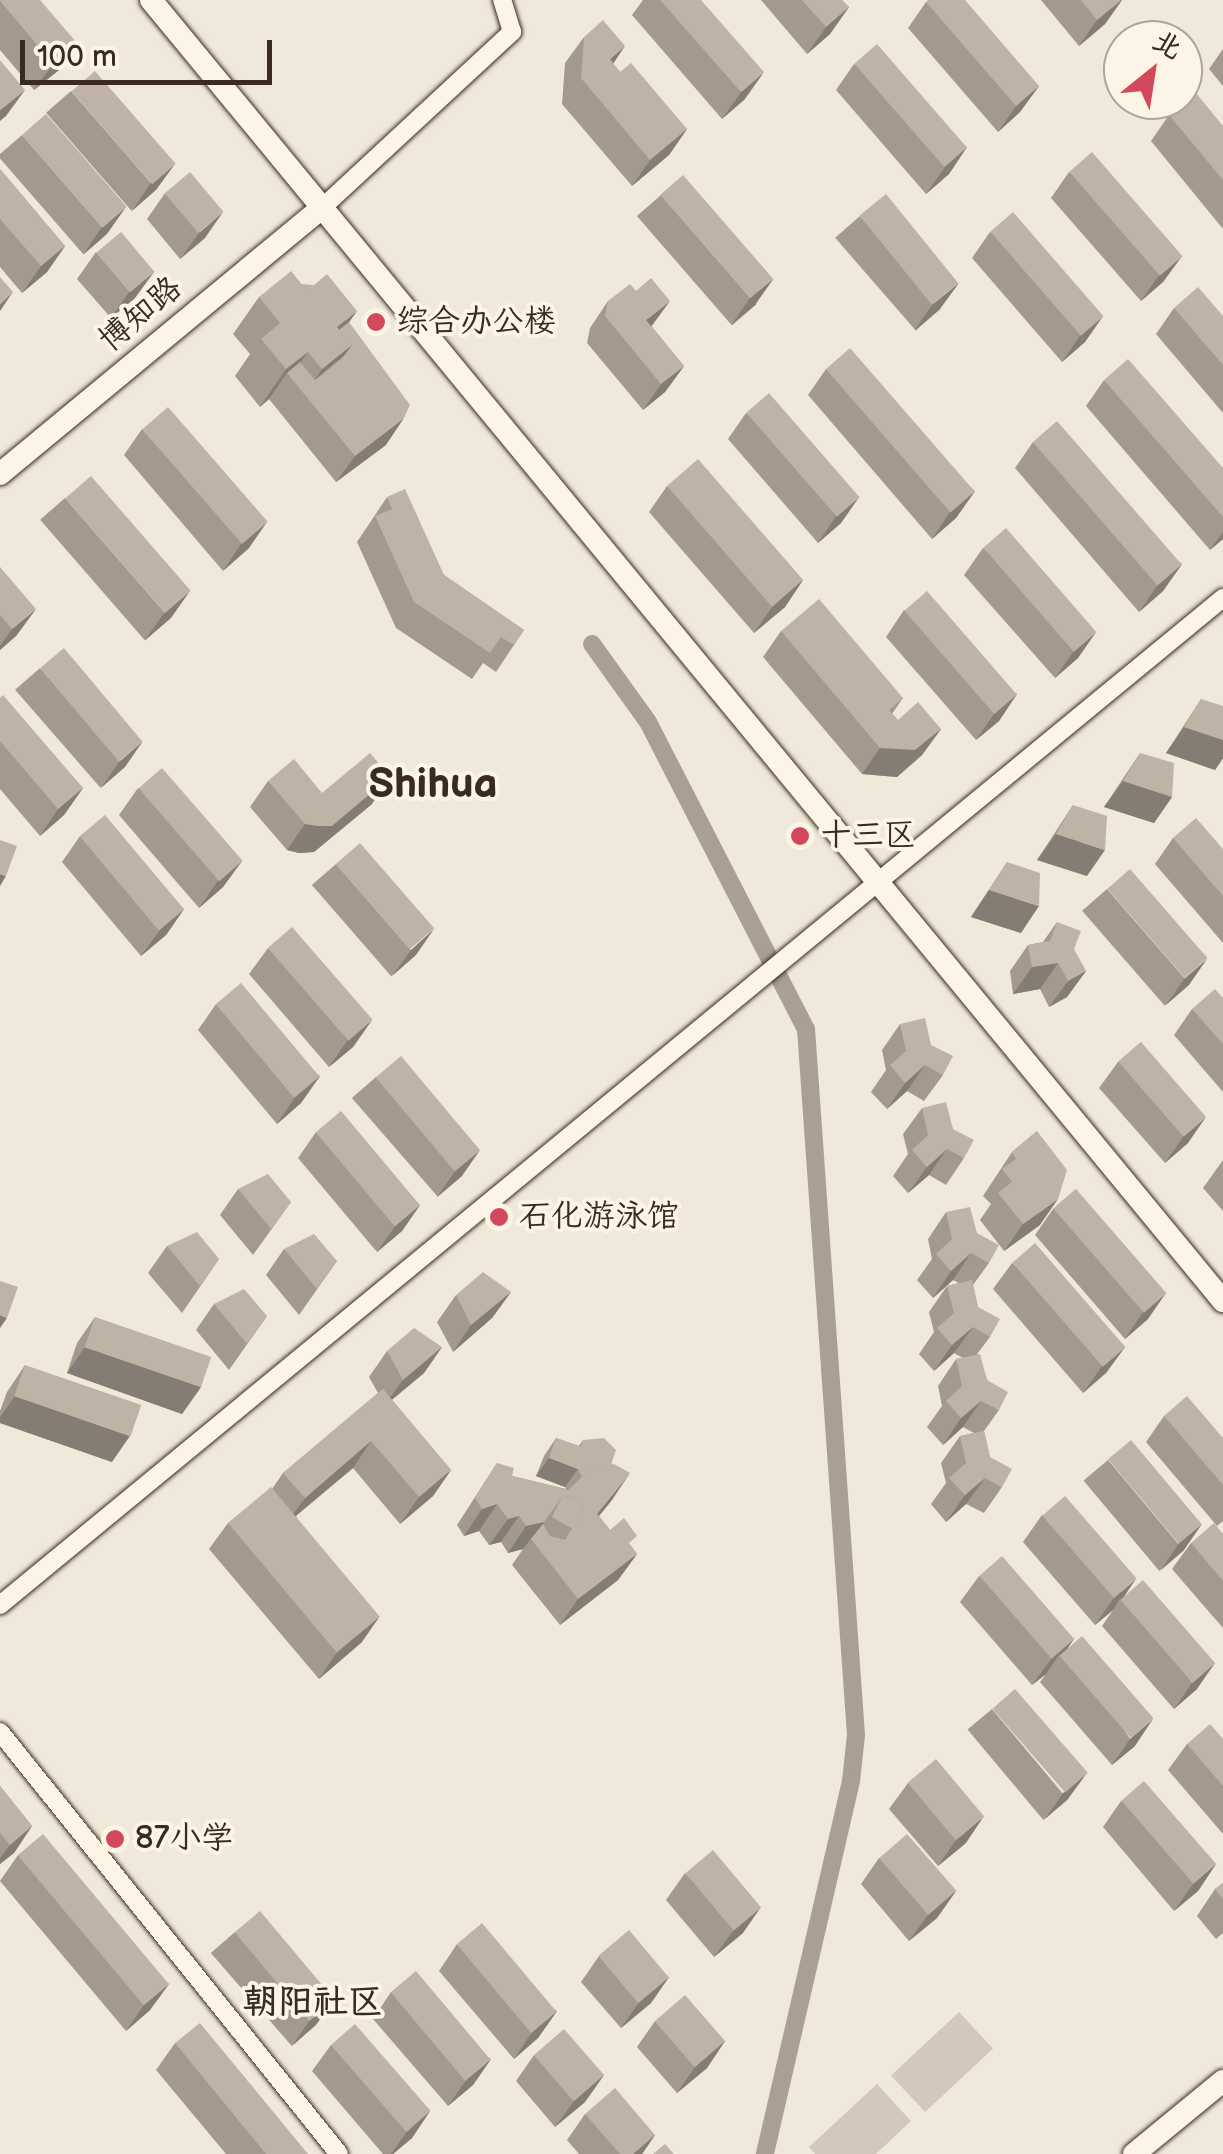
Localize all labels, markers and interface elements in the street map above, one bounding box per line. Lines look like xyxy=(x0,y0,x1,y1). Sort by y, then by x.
scale bar xyxy=(25,20,278,82)
north arrow xyxy=(1103,20,1203,120)
text: 北 xyxy=(1147,24,1188,67)
text: 100 m xyxy=(37,39,117,75)
street label: 博知路 xyxy=(92,269,190,361)
place label: 综合办公楼 xyxy=(396,303,556,341)
marker: 综合办公楼 xyxy=(365,311,387,333)
district label: Shihua xyxy=(368,760,498,810)
place label: 十三区 xyxy=(820,817,916,855)
marker: 十三区 xyxy=(789,825,811,847)
place label: 石化游泳馆 xyxy=(519,1198,679,1236)
marker: 石化游泳馆 xyxy=(488,1206,510,1228)
place label: 87小学 xyxy=(135,1820,233,1858)
marker: 87小学 xyxy=(104,1828,126,1850)
district label: 朝阳社区 xyxy=(243,1982,383,2024)

